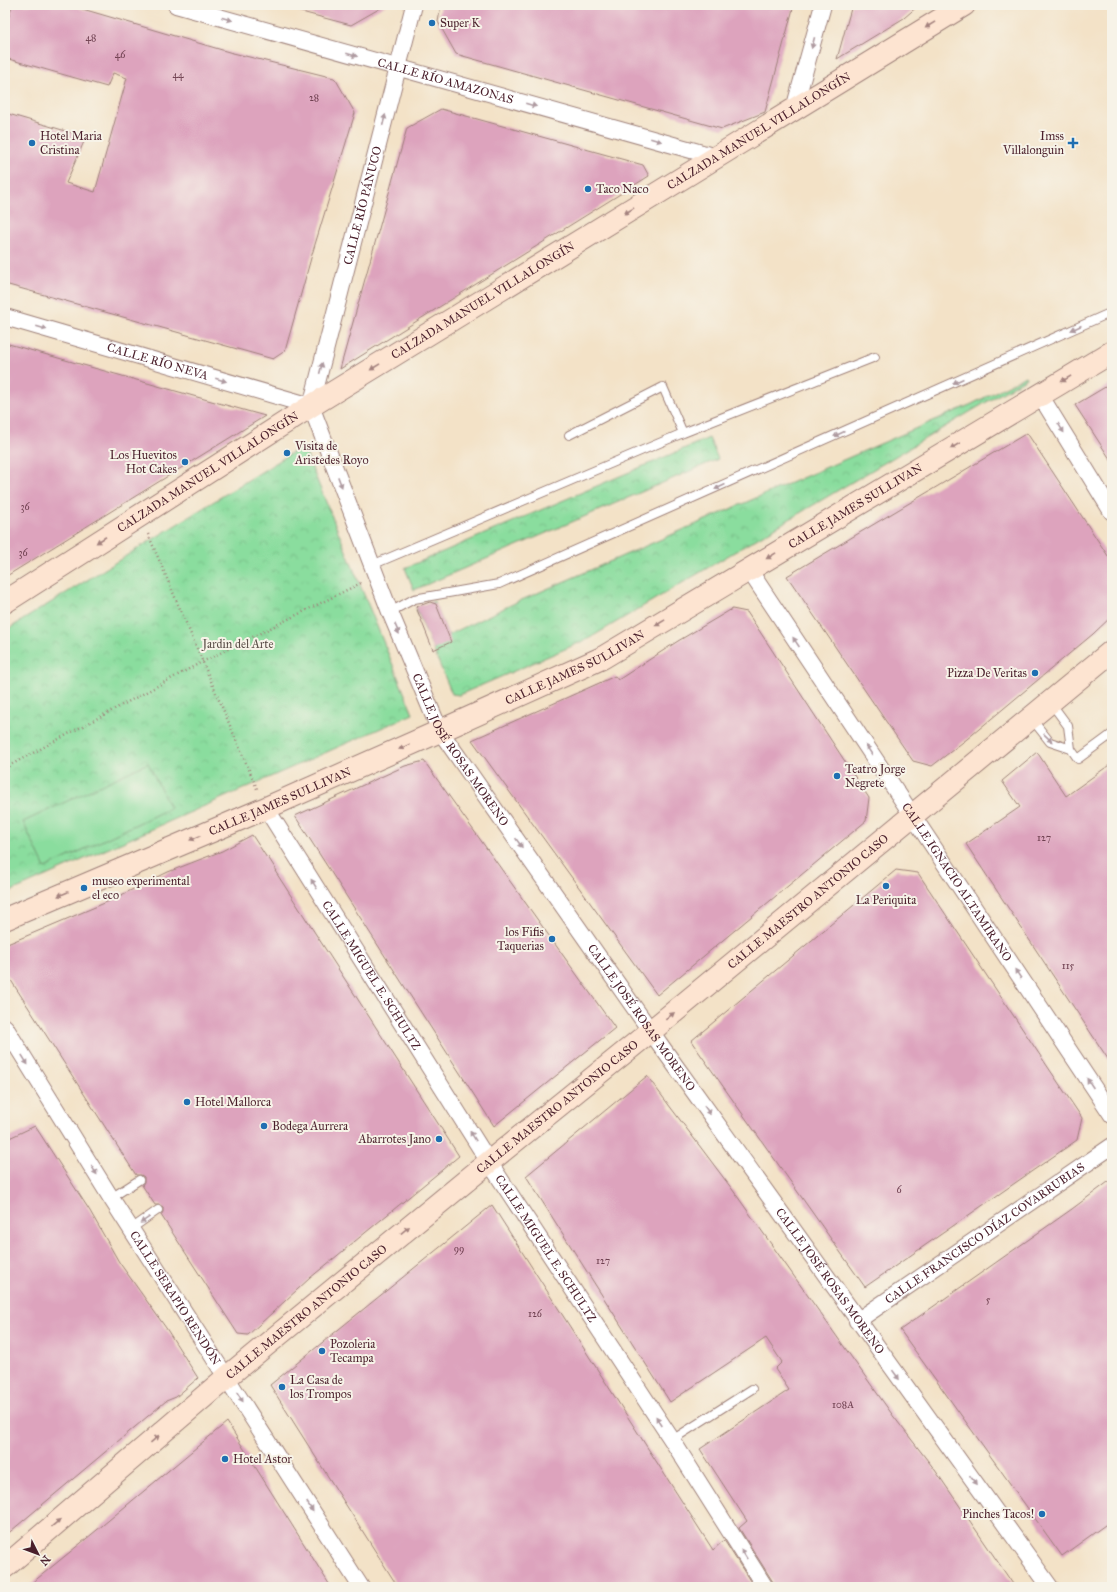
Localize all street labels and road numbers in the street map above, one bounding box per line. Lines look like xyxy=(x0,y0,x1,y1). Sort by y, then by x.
street label: CALLE RÍO AMAZONAS xyxy=(376,55,515,107)
street label: CALZADA MANUEL VILLALONGÍN xyxy=(665,69,853,193)
street label: CALLE RÍO PÁNUCO xyxy=(341,145,384,266)
street label: CALZADA MANUEL VILLALONGÍN xyxy=(389,239,577,362)
street label: CALLE RÍO NEVA xyxy=(105,340,210,383)
street label: CALZADA MANUEL VILLALONGÍN xyxy=(115,409,301,535)
street label: CALLE JAMES SULLIVAN xyxy=(786,460,925,552)
street label: CALLE JAMES SULLIVAN xyxy=(503,627,647,708)
street label: CALLE JOSÉ ROSAS MORENO xyxy=(410,671,512,829)
street label: CALLE JAMES SULLIVAN xyxy=(207,764,353,839)
street label: CALLE IGNACIO ALTAMIRANO xyxy=(899,800,1015,964)
street label: CALLE MAESTRO ANTONIO CASO xyxy=(725,831,891,972)
street label: CALLE MIGUEL E. SCHULTZ xyxy=(319,898,424,1053)
street label: CALLE JOSÉ ROSAS MORENO xyxy=(585,941,698,1094)
street label: CALLE MAESTRO ANTONIO CASO xyxy=(474,1037,641,1176)
street label: CALLE FRANCISCO DÍAZ COVARRUBIAS xyxy=(882,1160,1087,1307)
street label: CALLE MIGUEL E. SCHULTZ xyxy=(492,1172,600,1325)
street label: CALLE JOSÉ ROSAS MORENO xyxy=(773,1205,887,1357)
street label: CALLE SERAPIO RENDÓN xyxy=(127,1228,224,1368)
street label: CALLE MAESTRO ANTONIO CASO xyxy=(223,1242,390,1382)

